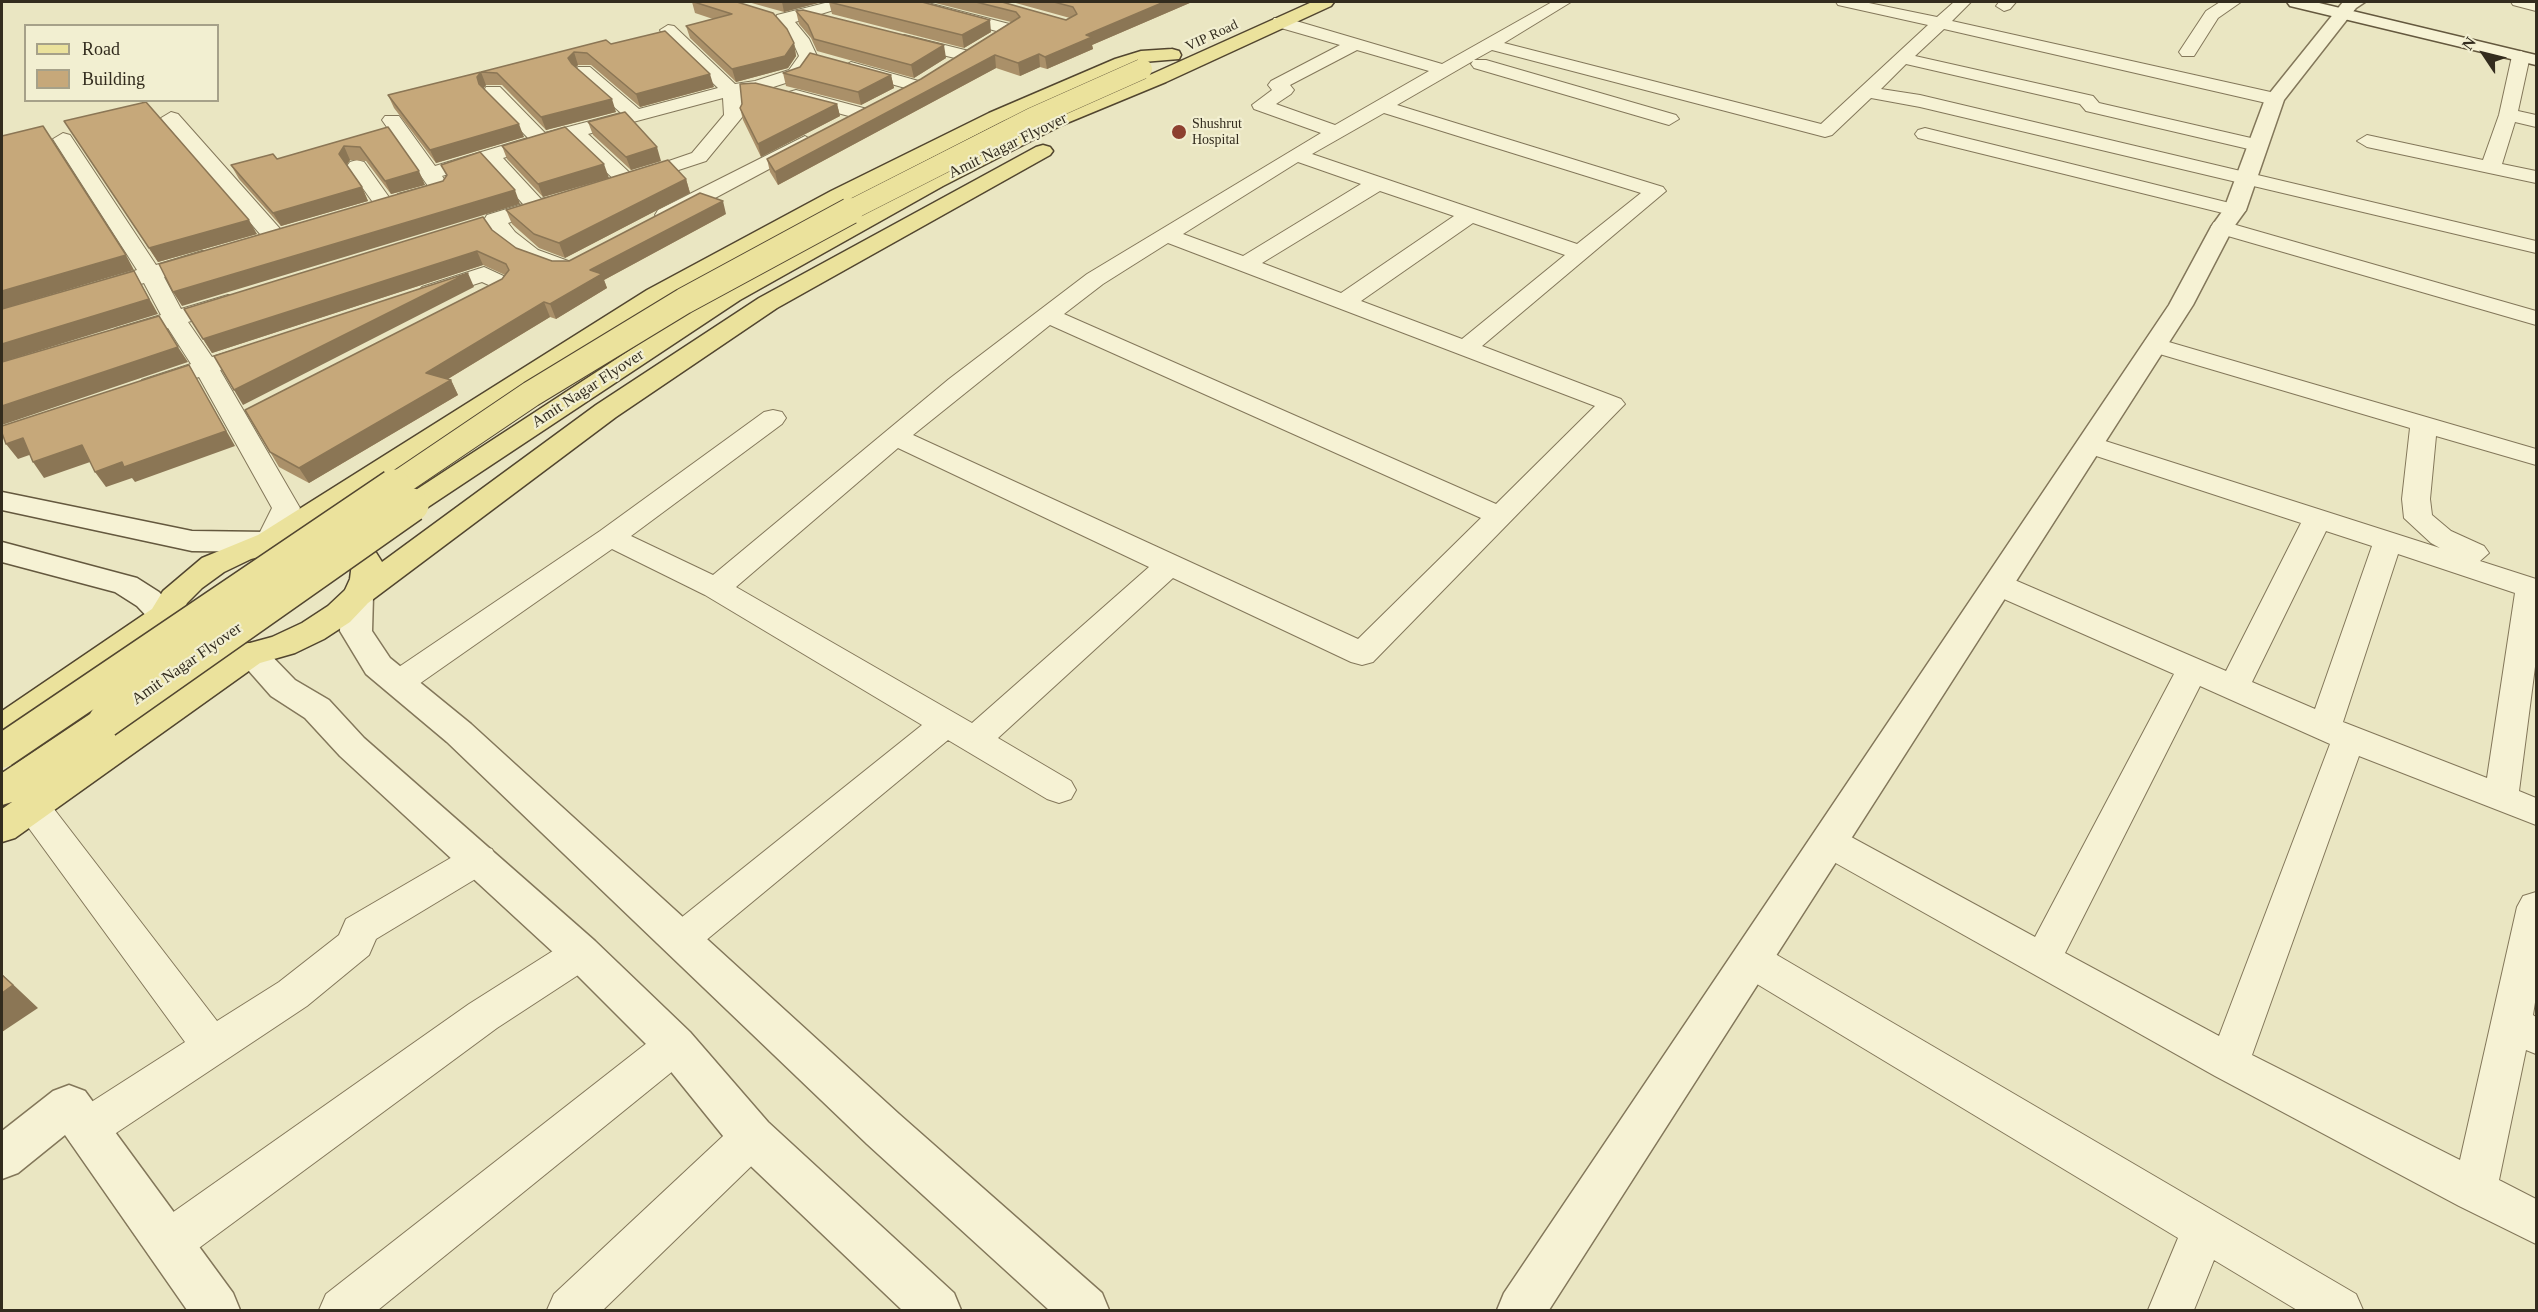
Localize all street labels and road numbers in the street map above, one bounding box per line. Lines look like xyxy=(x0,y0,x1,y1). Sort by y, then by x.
street label: VIP Road xyxy=(1183,17,1241,55)
street label: Amit Nagar Flyover xyxy=(945,109,1071,183)
street label: Amit Nagar Flyover xyxy=(528,346,648,432)
street label: Amit Nagar Flyover xyxy=(128,619,246,709)

